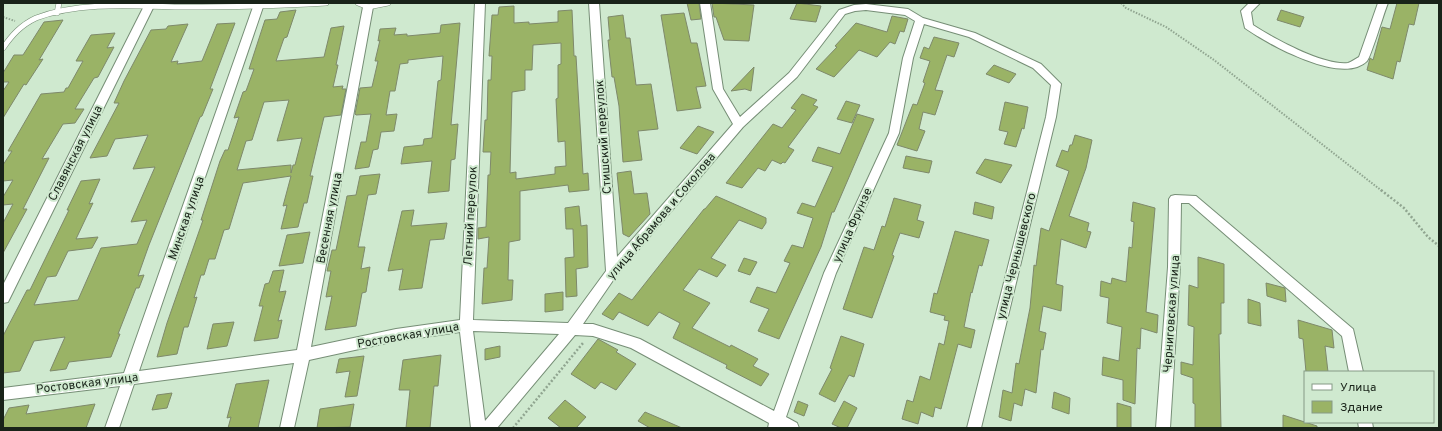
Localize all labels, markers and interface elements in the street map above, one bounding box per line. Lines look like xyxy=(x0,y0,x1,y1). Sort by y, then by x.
street label: Стишский переулок xyxy=(592,79,616,194)
street label: Славянская улица xyxy=(45,103,107,204)
street label: улица Абрамова и Соколова xyxy=(604,150,720,283)
street label: Летний переулок xyxy=(460,166,482,266)
street label: Весенняя улица xyxy=(313,171,347,265)
street label: Минская улица xyxy=(165,174,209,262)
street label: улица Фрунзе xyxy=(829,186,876,265)
street label: улица Чернышевского xyxy=(993,191,1041,321)
street label: Черниговская улица xyxy=(1160,255,1184,373)
street label: Ростовская улица xyxy=(356,319,460,353)
street label: Ростовская улица xyxy=(35,370,139,398)
legend xyxy=(1304,371,1434,423)
text: Улица xyxy=(1340,380,1376,396)
text: Здание xyxy=(1340,400,1383,416)

